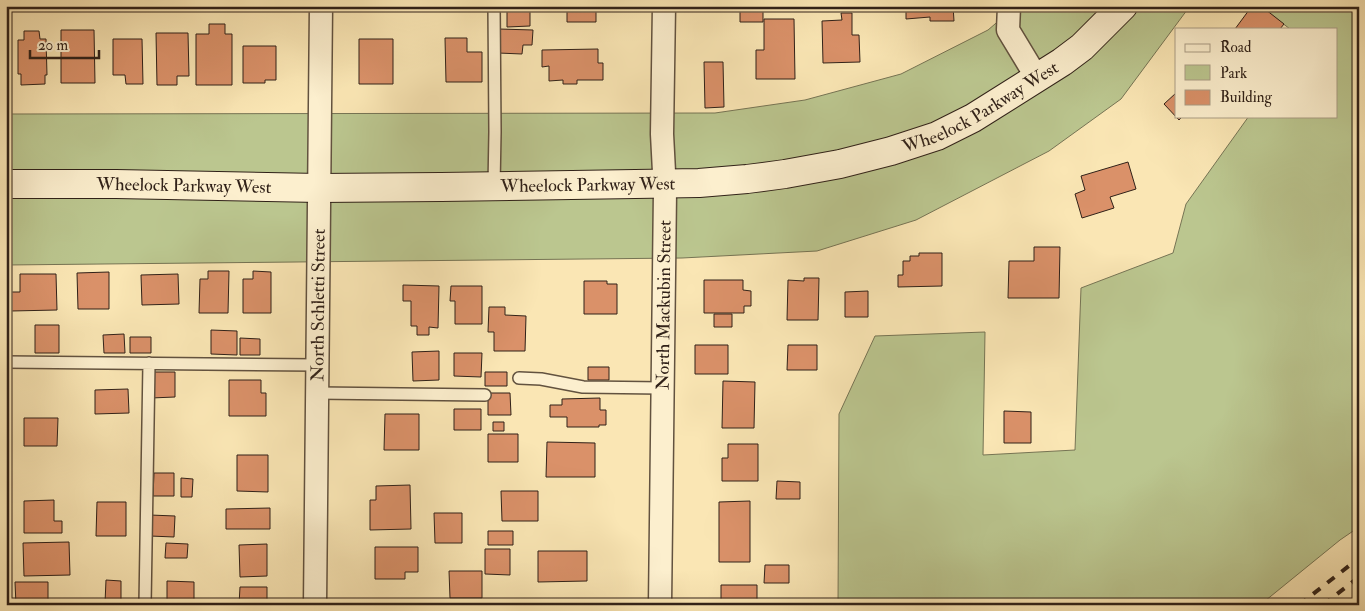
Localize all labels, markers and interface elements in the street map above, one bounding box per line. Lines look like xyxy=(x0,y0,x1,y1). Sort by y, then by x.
scale bar xyxy=(30,28,99,60)
legend xyxy=(1175,28,1338,118)
text: 20 m xyxy=(38,36,68,55)
text: Road xyxy=(1220,38,1252,57)
street label: Wheelock Parkway West xyxy=(898,56,1063,158)
text: Park xyxy=(1220,64,1247,83)
text: Building xyxy=(1220,88,1272,107)
street label: Wheelock Parkway West xyxy=(96,172,272,199)
street label: Wheelock Parkway West xyxy=(499,172,676,198)
street label: North Mackubin Street xyxy=(651,220,676,390)
street label: North Schletti Street xyxy=(306,228,330,381)

